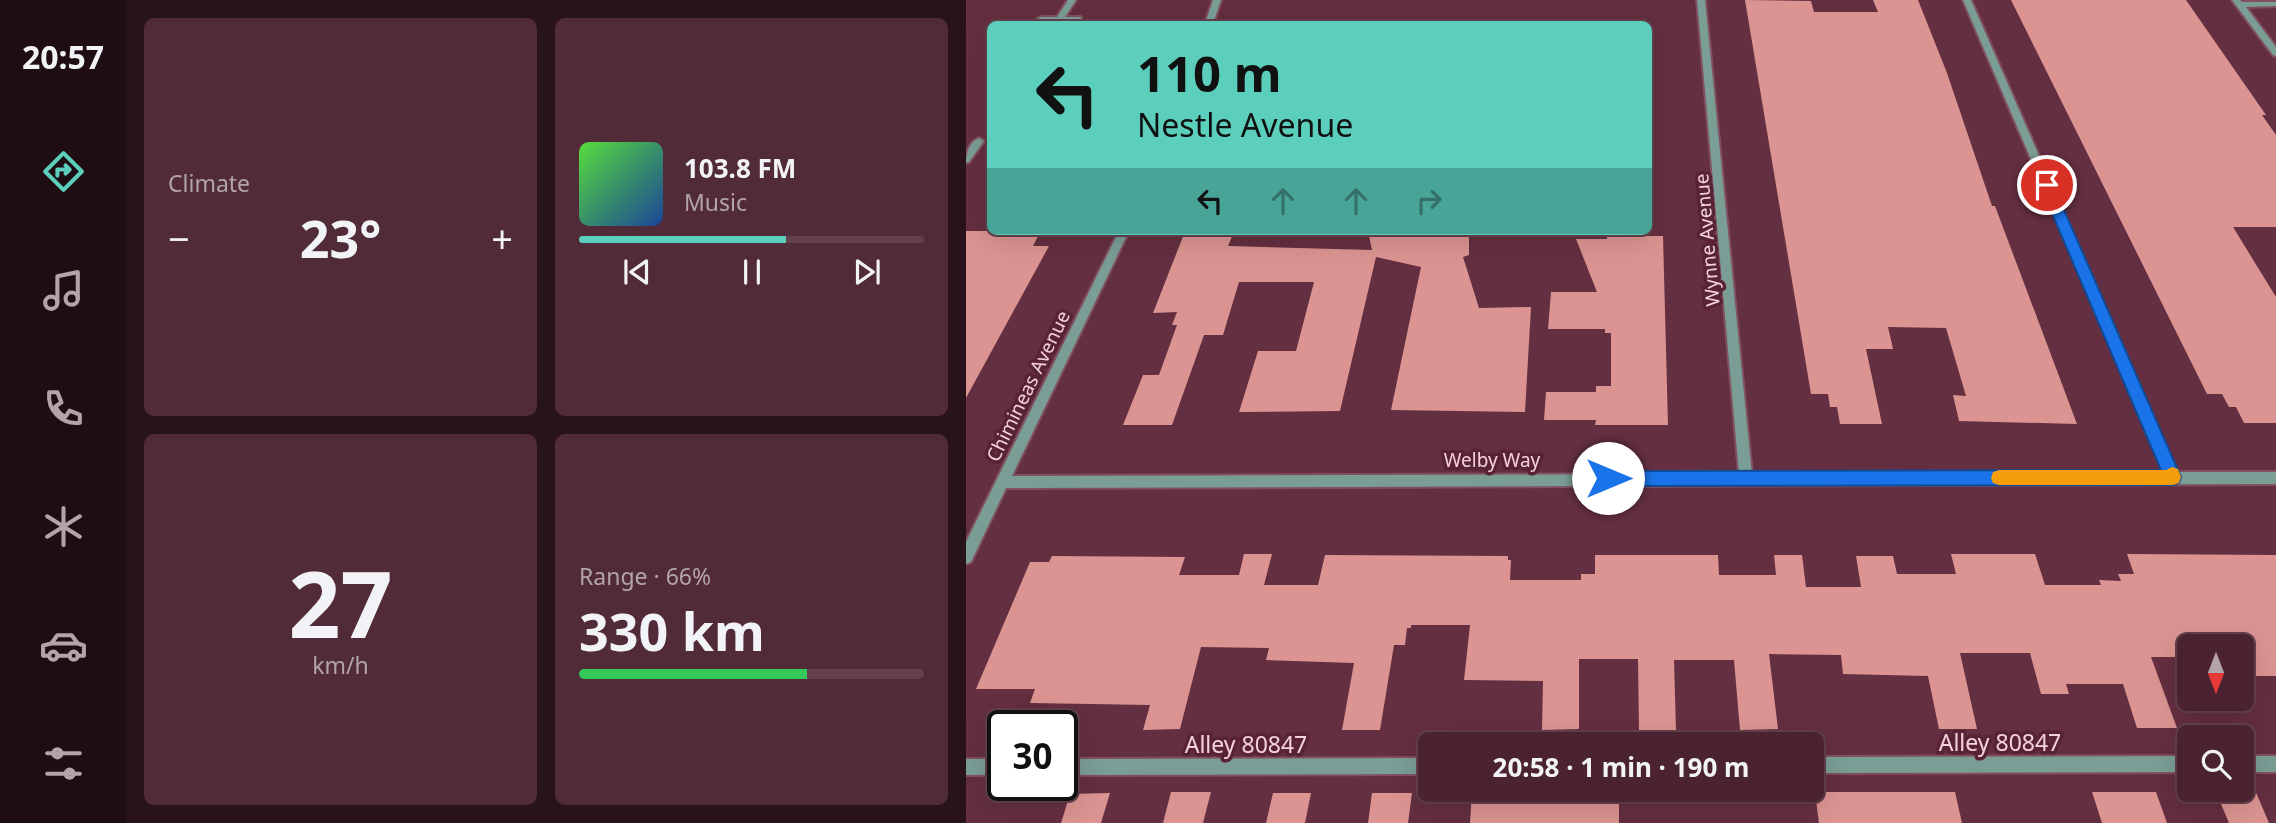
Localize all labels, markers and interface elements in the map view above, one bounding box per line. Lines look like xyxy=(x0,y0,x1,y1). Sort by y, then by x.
text: 20:57 xyxy=(22,35,104,78)
text: 110 m xyxy=(1137,40,1282,106)
icon: left xyxy=(1022,49,1113,140)
text: Nestle Avenue xyxy=(1137,103,1353,146)
icon: directions xyxy=(39,147,88,196)
text: 103.8 FM xyxy=(684,150,796,186)
pin xyxy=(2017,155,2077,215)
icon: arrive xyxy=(2028,166,2066,204)
text: Climate xyxy=(168,167,250,199)
street label: Wynne Avenue xyxy=(1688,173,1726,307)
icon: left xyxy=(1191,182,1229,220)
icon: ahead xyxy=(1264,182,1302,220)
icon: ahead xyxy=(1337,182,1375,220)
icon: right xyxy=(1410,182,1448,220)
text: Music xyxy=(684,186,747,218)
text: 23° xyxy=(300,202,381,273)
text: − xyxy=(168,212,190,264)
text: + xyxy=(491,212,513,264)
icon: previous xyxy=(618,253,656,291)
icon: pause xyxy=(733,253,771,291)
icon: next xyxy=(848,253,886,291)
icon: music xyxy=(39,266,88,315)
street label: Chimineas Avenue xyxy=(980,306,1076,466)
icon: phone xyxy=(39,384,88,433)
position arrow xyxy=(1571,441,1645,515)
street label: Welby Way xyxy=(1444,447,1541,473)
icon: climate xyxy=(39,502,88,551)
text: 27 xyxy=(288,541,393,665)
text: Range · 66% xyxy=(579,560,711,592)
text: 330 km xyxy=(579,595,765,666)
icon: car xyxy=(39,621,88,670)
north arrow xyxy=(2177,634,2254,710)
map controls xyxy=(2177,634,2254,802)
text: km/h xyxy=(312,649,369,681)
speed limit sign: 30 xyxy=(987,710,1078,801)
button: search xyxy=(2177,725,2254,802)
street label: Alley 80847 xyxy=(1939,726,2061,758)
street label: Alley 80847 xyxy=(1185,728,1307,760)
icon: filters xyxy=(39,739,88,788)
text: 20:58 · 1 min · 190 m xyxy=(1493,749,1749,785)

